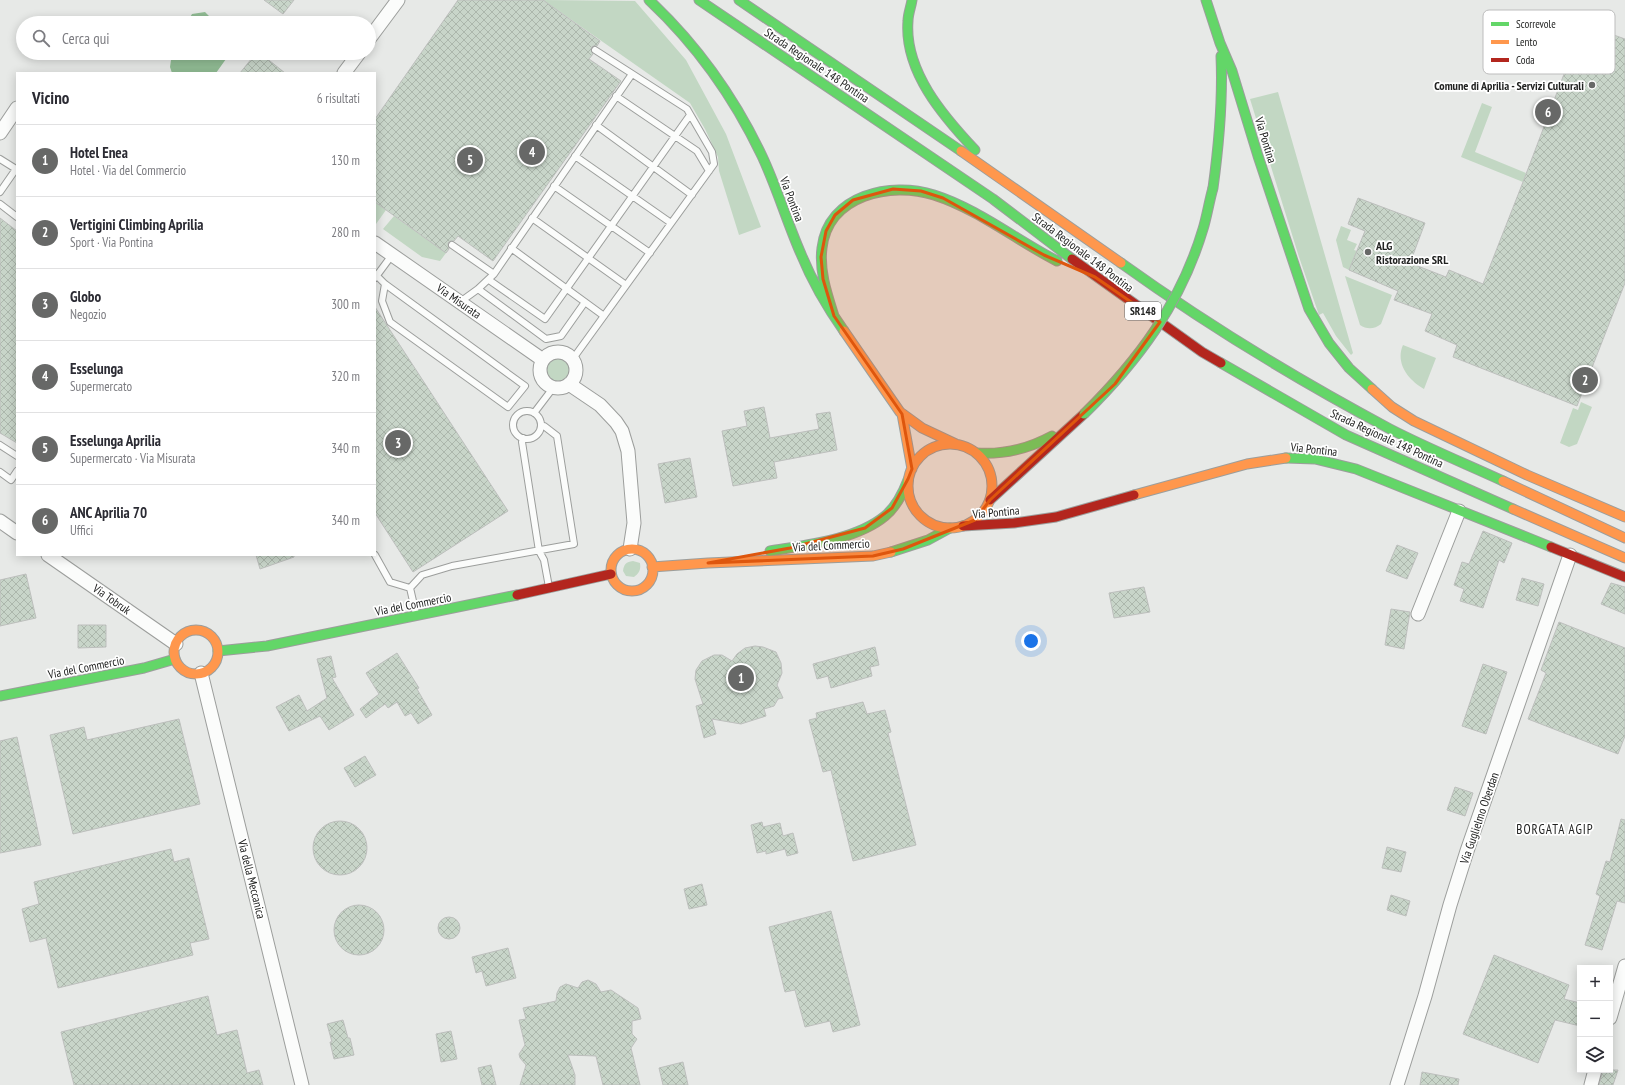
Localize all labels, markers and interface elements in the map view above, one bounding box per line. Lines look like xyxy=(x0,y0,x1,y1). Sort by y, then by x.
legend xyxy=(1483,10,1615,74)
search box xyxy=(16,16,376,60)
text: Scorrevole xyxy=(1516,17,1556,31)
street label: Strada Regionale 148 Pontina xyxy=(762,24,872,106)
icon: search xyxy=(30,27,52,49)
text: Cerca qui xyxy=(62,29,110,48)
text: Lento xyxy=(1516,35,1537,49)
text: Coda xyxy=(1516,53,1535,67)
place label: Comune di Aprilia - Servizi Culturali xyxy=(1434,78,1584,93)
marker: Comune di Aprilia - Servizi Culturali xyxy=(1587,80,1597,90)
text: Vicino xyxy=(32,87,69,109)
text: 6 risultati xyxy=(317,90,360,107)
pin: 6 xyxy=(1535,97,1561,127)
street label: Via Pontina xyxy=(1252,114,1280,165)
pin: 4 xyxy=(519,137,545,167)
text: Hotel Enea xyxy=(70,143,128,162)
pin: 5 xyxy=(457,145,483,175)
text: 1 xyxy=(42,152,48,169)
text: 130 m xyxy=(331,152,360,169)
text: Hotel · Via del Commercio xyxy=(70,162,186,179)
street label: Via Pontina xyxy=(776,173,807,224)
street label: Strada Regionale 148 Pontina xyxy=(1029,209,1137,295)
text: Vertigini Climbing Aprilia xyxy=(70,215,204,234)
text: 2 xyxy=(42,224,48,241)
text: 280 m xyxy=(331,224,360,241)
text: Sport · Via Pontina xyxy=(70,234,153,251)
place label: ALG Ristorazione SRL xyxy=(1375,238,1448,267)
marker: ALG Ristorazione SRL xyxy=(1363,247,1373,257)
street label: Via Misurata xyxy=(433,280,484,322)
text: Globo xyxy=(70,287,101,306)
text: 3 xyxy=(42,296,48,313)
text: 300 m xyxy=(331,296,360,313)
road number: SR148 xyxy=(1125,302,1161,320)
text: Negozio xyxy=(70,306,106,323)
text: Esselunga xyxy=(70,359,123,378)
pin: 2 xyxy=(1572,365,1598,395)
text: 4 xyxy=(42,368,48,385)
text: 320 m xyxy=(331,368,360,385)
text: Supermercato xyxy=(70,378,132,395)
street label: Strada Regionale 148 Pontina xyxy=(1328,405,1446,471)
pin: 3 xyxy=(385,428,411,458)
text: Esselunga Aprilia xyxy=(70,431,161,450)
street label: Via Pontina xyxy=(1289,439,1338,459)
text: 5 xyxy=(42,440,48,457)
text: 340 m xyxy=(331,440,360,457)
text: Supermercato · Via Misurata xyxy=(70,450,196,467)
street label: Via Pontina xyxy=(971,502,1020,522)
text: ANC Aprilia 70 xyxy=(70,503,147,522)
text: 6 xyxy=(42,512,48,529)
text: 340 m xyxy=(331,512,360,529)
text: Uffici xyxy=(70,522,93,539)
street label: Via del Commercio xyxy=(791,535,870,555)
street label: Via Tobruk xyxy=(89,580,134,618)
street label: Via del Commercio xyxy=(373,589,452,619)
your location xyxy=(1021,631,1041,651)
street label: Via del Commercio xyxy=(46,652,125,682)
pin: 1 xyxy=(728,663,754,693)
street label: Via Guglielmo Oberdan xyxy=(1456,770,1502,867)
district label: BORGATA AGIP xyxy=(1516,821,1594,838)
street label: Via della Meccanica xyxy=(235,837,269,920)
map controls xyxy=(1577,965,1613,1073)
button: + xyxy=(1577,965,1613,1001)
button: − xyxy=(1577,1001,1613,1037)
button: layers xyxy=(1577,1037,1613,1073)

